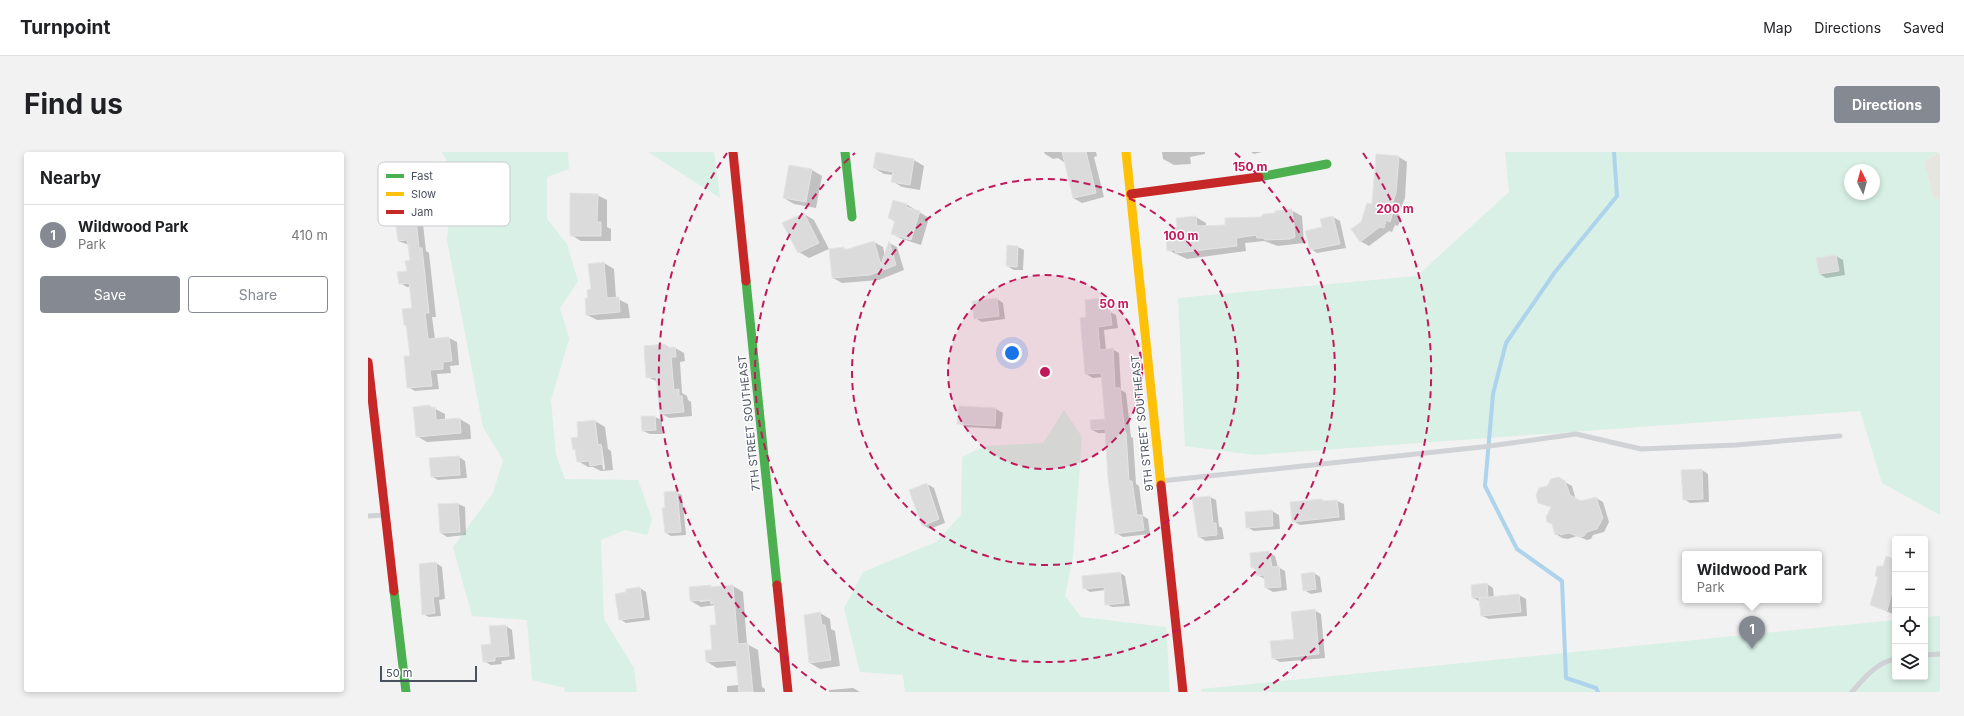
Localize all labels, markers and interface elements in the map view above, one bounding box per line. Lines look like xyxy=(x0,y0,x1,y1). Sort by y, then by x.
text: Turnpoint xyxy=(20,16,110,39)
text: Map xyxy=(1763,19,1792,36)
text: Directions xyxy=(1814,19,1881,36)
text: Saved xyxy=(1903,19,1944,36)
button: Directions xyxy=(1834,86,1940,123)
text: Find us xyxy=(24,87,123,121)
text: 150 m xyxy=(1233,159,1267,174)
legend xyxy=(378,162,510,226)
north arrow xyxy=(1844,164,1880,200)
text: Nearby xyxy=(40,168,101,188)
text: Fast xyxy=(411,169,433,183)
text: Slow xyxy=(411,187,436,201)
text: 200 m xyxy=(1376,201,1414,216)
text: Jam xyxy=(411,205,433,219)
text: Wildwood Park xyxy=(78,217,188,236)
text: 1 xyxy=(50,227,56,243)
text: 410 m xyxy=(291,227,328,243)
text: 100 m xyxy=(1163,228,1199,243)
text: Park xyxy=(78,236,106,252)
button: Save xyxy=(40,276,180,313)
button: Share xyxy=(188,276,328,313)
text: 50 m xyxy=(1099,296,1129,311)
your location xyxy=(1002,343,1022,363)
street label: 7TH STREET SOUTHEAST xyxy=(735,354,763,492)
street label: 9TH STREET SOUTHEAST xyxy=(1128,354,1156,492)
centre of rings xyxy=(1038,365,1052,379)
map controls xyxy=(1892,536,1928,680)
button: + xyxy=(1892,536,1928,572)
popup xyxy=(1682,551,1822,603)
text: Wildwood Park xyxy=(1697,560,1807,579)
button: − xyxy=(1892,572,1928,608)
text: Park xyxy=(1697,579,1725,595)
button: locate xyxy=(1892,608,1928,644)
pin: 1 xyxy=(1739,616,1765,649)
button: layers xyxy=(1892,644,1928,680)
scale bar xyxy=(380,664,477,683)
text: 50 m xyxy=(386,666,412,680)

